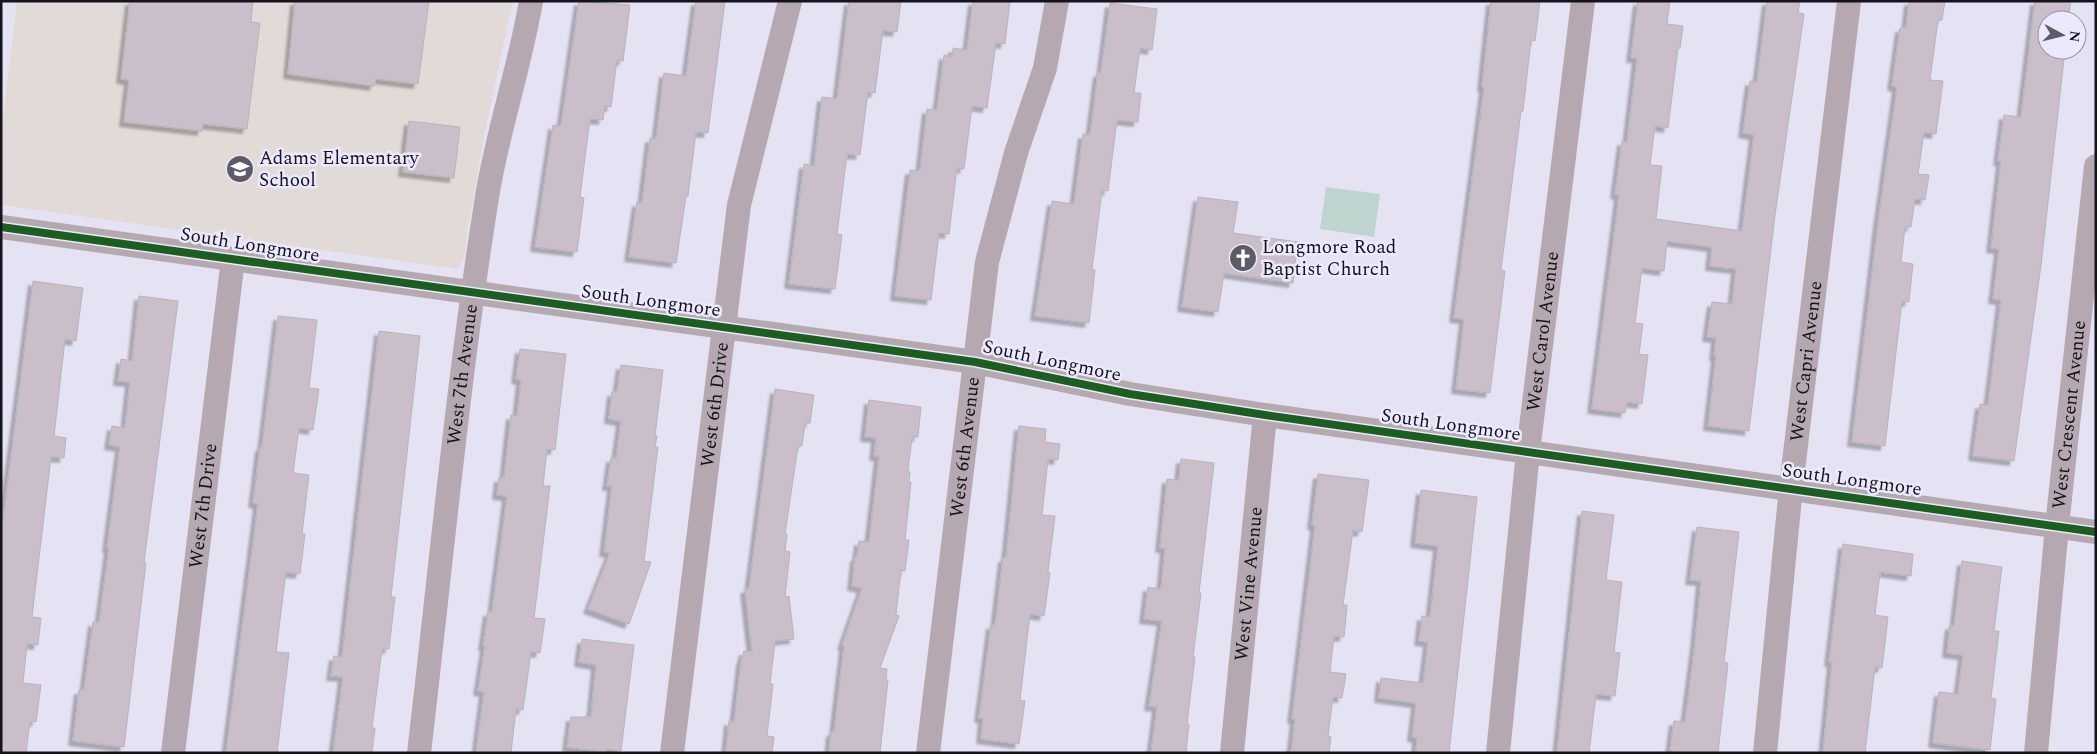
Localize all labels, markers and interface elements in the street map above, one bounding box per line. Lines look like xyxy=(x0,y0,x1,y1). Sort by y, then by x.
north arrow xyxy=(2037,10,2087,60)
text: N xyxy=(2063,30,2086,43)
place label: Adams Elementary School xyxy=(259,144,419,195)
school or university icon: Adams Elementary School xyxy=(225,154,255,184)
street label: South Longmore xyxy=(178,220,322,270)
place label: Longmore Road Baptist Church xyxy=(1262,233,1396,284)
church icon: Longmore Road Baptist Church xyxy=(1228,243,1258,273)
street label: West Carol Avenue xyxy=(1519,250,1567,413)
street label: South Longmore xyxy=(579,277,723,325)
street label: West Capri Avenue xyxy=(1782,279,1830,443)
street label: West 7th Avenue xyxy=(439,302,486,447)
street label: West Crescent Avenue xyxy=(2044,319,2094,510)
street label: South Longmore xyxy=(980,332,1124,390)
street label: West 6th Drive xyxy=(693,340,737,469)
street label: West 6th Avenue xyxy=(942,375,988,519)
street label: South Longmore xyxy=(1379,401,1523,449)
street label: West 7th Drive xyxy=(181,442,225,570)
street label: South Longmore xyxy=(1780,456,1924,504)
street label: West Vine Avenue xyxy=(1227,505,1270,662)

